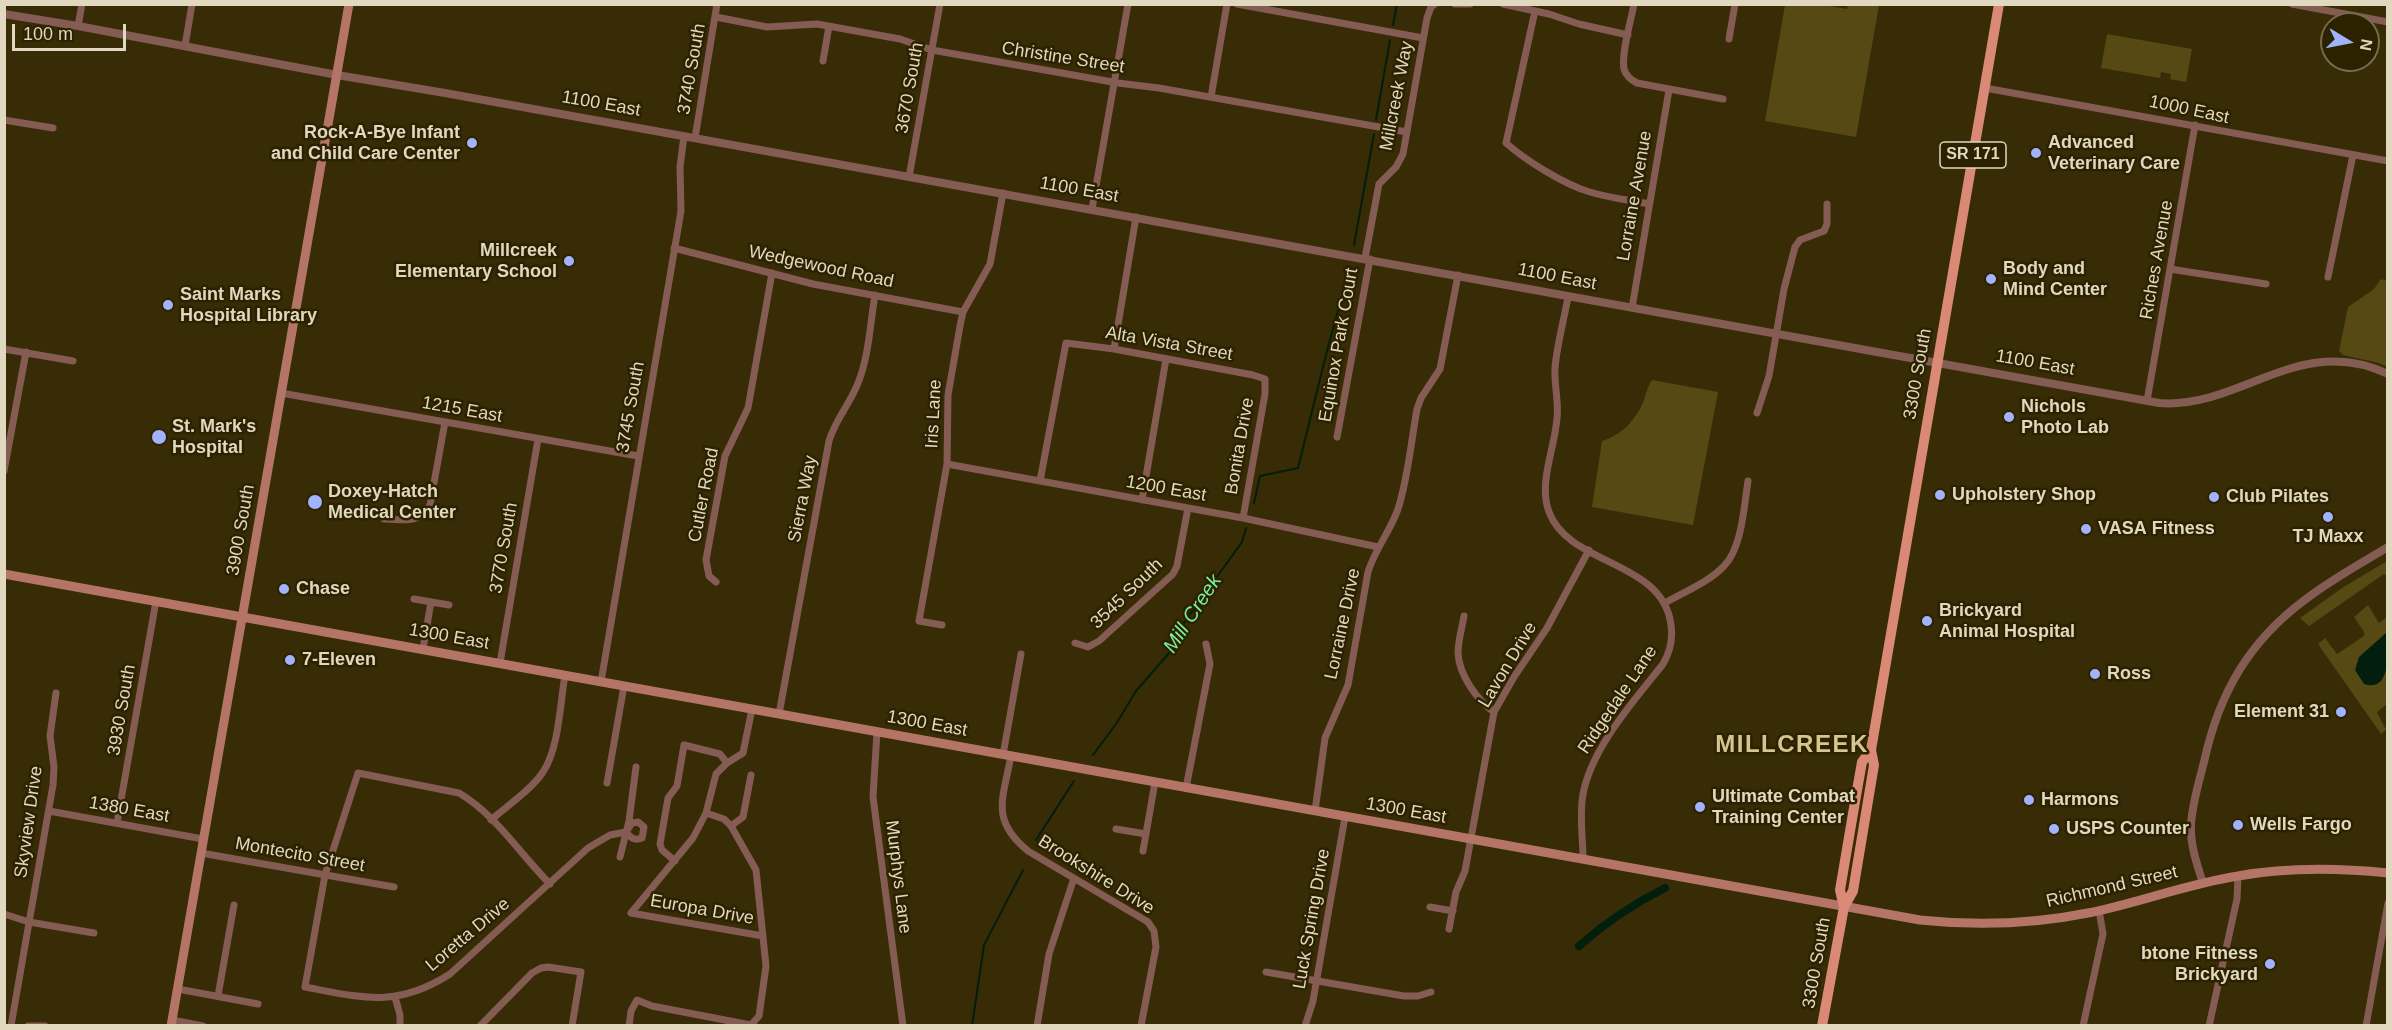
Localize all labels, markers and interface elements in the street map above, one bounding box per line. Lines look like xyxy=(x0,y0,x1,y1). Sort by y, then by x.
scale bar xyxy=(15,12,129,50)
north arrow xyxy=(2320,12,2380,72)
street label: 3740 South xyxy=(673,22,711,116)
text: 100 m xyxy=(23,24,73,44)
street label: Christine Street xyxy=(1000,38,1126,78)
text: N xyxy=(2357,38,2376,52)
street label: Millcreek Way xyxy=(1376,39,1418,153)
street label: 3670 South xyxy=(891,41,929,135)
street label: 1100 East xyxy=(560,86,642,122)
street label: 1000 East xyxy=(2147,91,2231,129)
place label: Rock-A-Bye Infant and Child Care Center xyxy=(271,122,460,164)
street label: Lorraine Avenue xyxy=(1613,129,1657,263)
place label: Advanced Veterinary Care xyxy=(2048,132,2180,174)
marker: Rock-A-Bye Infant and Child Care Center xyxy=(465,136,479,150)
road number: SR 171 xyxy=(1940,142,2006,168)
marker: Advanced Veterinary Care xyxy=(2029,146,2043,160)
street label: 1100 East xyxy=(1038,172,1120,208)
street label: Riches Avenue xyxy=(2136,199,2178,321)
place label: Millcreek Elementary School xyxy=(395,240,557,282)
street label: Wedgewood Road xyxy=(746,241,896,293)
marker: Millcreek Elementary School xyxy=(562,254,576,268)
place label: Body and Mind Center xyxy=(2003,258,2107,300)
street label: 1100 East xyxy=(1516,259,1598,295)
street label: Equinox Park Court xyxy=(1315,266,1363,424)
marker: Body and Mind Center xyxy=(1984,272,1998,286)
place label: Saint Marks Hospital Library xyxy=(180,284,317,326)
marker: Saint Marks Hospital Library xyxy=(161,298,175,312)
street label: Alta Vista Street xyxy=(1104,322,1234,366)
street label: 3300 South xyxy=(1899,327,1937,421)
street label: 1100 East xyxy=(1994,345,2076,381)
street label: 3745 South xyxy=(612,360,650,454)
street label: Iris Lane xyxy=(921,379,947,449)
street label: 1215 East xyxy=(420,392,504,428)
street label: Bonita Drive xyxy=(1221,396,1259,496)
place label: Nichols Photo Lab xyxy=(2021,396,2109,438)
marker: Nichols Photo Lab xyxy=(2002,410,2016,424)
place label: St. Mark's Hospital xyxy=(172,416,256,458)
marker: St. Mark's Hospital xyxy=(150,428,168,446)
street label: Cutler Road xyxy=(684,446,724,544)
street label: Sierra Way xyxy=(784,454,822,544)
street label: 1200 East xyxy=(1124,471,1208,507)
place label: Doxey-Hatch Medical Center xyxy=(328,481,456,524)
street label: 3900 South xyxy=(222,483,260,577)
place label: Upholstery Shop xyxy=(1952,484,2096,506)
place label: Club Pilates xyxy=(2226,486,2329,508)
marker: Upholstery Shop xyxy=(1933,488,1947,502)
marker: Club Pilates xyxy=(2207,490,2221,504)
marker: Doxey-Hatch Medical Center xyxy=(306,493,324,511)
street label: 3770 South xyxy=(485,501,523,595)
marker: TJ Maxx xyxy=(2321,510,2335,524)
place label: VASA Fitness xyxy=(2098,518,2215,540)
marker: VASA Fitness xyxy=(2079,522,2093,536)
place label: TJ Maxx xyxy=(2292,526,2364,548)
street label: 3545 South xyxy=(1086,554,1168,634)
street label: Lorraine Drive xyxy=(1321,566,1365,682)
water label: Mill Creek xyxy=(1159,570,1227,658)
place label: Chase xyxy=(296,578,350,600)
marker: Chase xyxy=(277,582,291,596)
place label: Brickyard Animal Hospital xyxy=(1939,600,2075,642)
marker: Brickyard Animal Hospital xyxy=(1920,614,1934,628)
street label: Lavon Drive xyxy=(1474,618,1542,712)
street label: 1300 East xyxy=(407,619,491,655)
street label: Ridgedale Lane xyxy=(1574,642,1662,758)
place label: 7-Eleven xyxy=(302,649,376,671)
marker: 7-Eleven xyxy=(283,653,297,667)
street label: 3930 South xyxy=(103,663,141,757)
place label: Ross xyxy=(2107,663,2151,685)
marker: Ross xyxy=(2088,667,2102,681)
place label: Element 31 xyxy=(2234,701,2329,723)
marker: Element 31 xyxy=(2334,705,2348,719)
street label: 1300 East xyxy=(885,706,969,742)
district label: MILLCREEK xyxy=(1715,731,1869,759)
street label: Skyview Drive xyxy=(10,765,48,879)
place label: Ultimate Combat Training Center xyxy=(1712,786,1855,828)
place label: Harmons xyxy=(2041,789,2119,811)
street label: 1380 East xyxy=(87,792,171,828)
street label: 1300 East xyxy=(1364,793,1448,829)
marker: Harmons xyxy=(2022,793,2036,807)
marker: Ultimate Combat Training Center xyxy=(1693,800,1707,814)
place label: Wells Fargo xyxy=(2250,814,2352,836)
place label: USPS Counter xyxy=(2066,818,2189,840)
marker: Wells Fargo xyxy=(2231,818,2245,832)
street label: Murphys Lane xyxy=(880,819,916,935)
marker: USPS Counter xyxy=(2047,822,2061,836)
street label: Brookshire Drive xyxy=(1034,831,1158,919)
street label: Montecito Street xyxy=(234,833,366,877)
street label: Luck Spring Drive xyxy=(1289,847,1335,991)
street label: Richmond Street xyxy=(2044,861,2180,913)
street label: Europa Drive xyxy=(648,890,756,930)
street label: Loretta Drive xyxy=(422,894,514,976)
street label: 3300 South xyxy=(1798,916,1836,1010)
place label: btone Fitness Brickyard xyxy=(2141,943,2258,986)
marker: btone Fitness Brickyard xyxy=(2263,957,2277,971)

